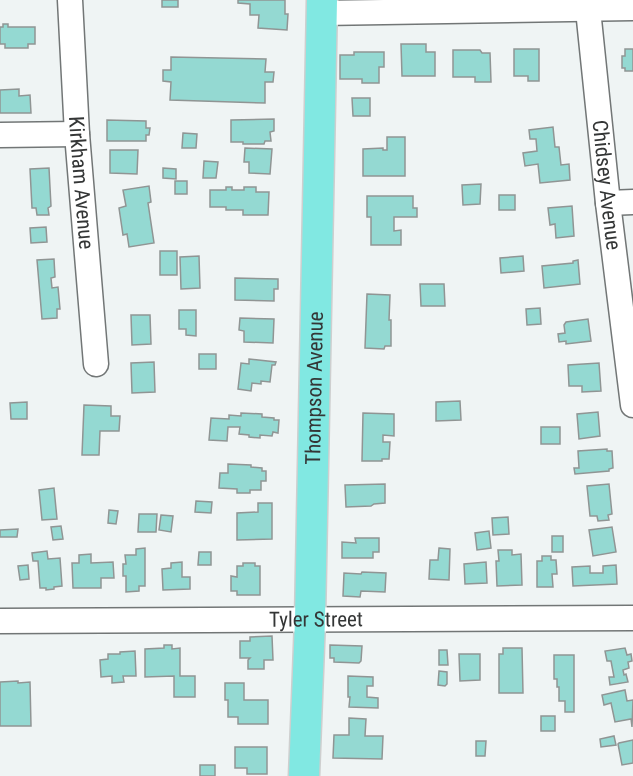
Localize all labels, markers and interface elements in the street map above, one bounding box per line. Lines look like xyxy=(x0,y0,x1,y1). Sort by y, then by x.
street label: Kirkham Avenue xyxy=(64,115,98,250)
street label: Chidsey Avenue xyxy=(587,119,626,252)
street label: Thompson Avenue xyxy=(301,311,328,465)
street label: Tyler Street xyxy=(269,607,363,632)

